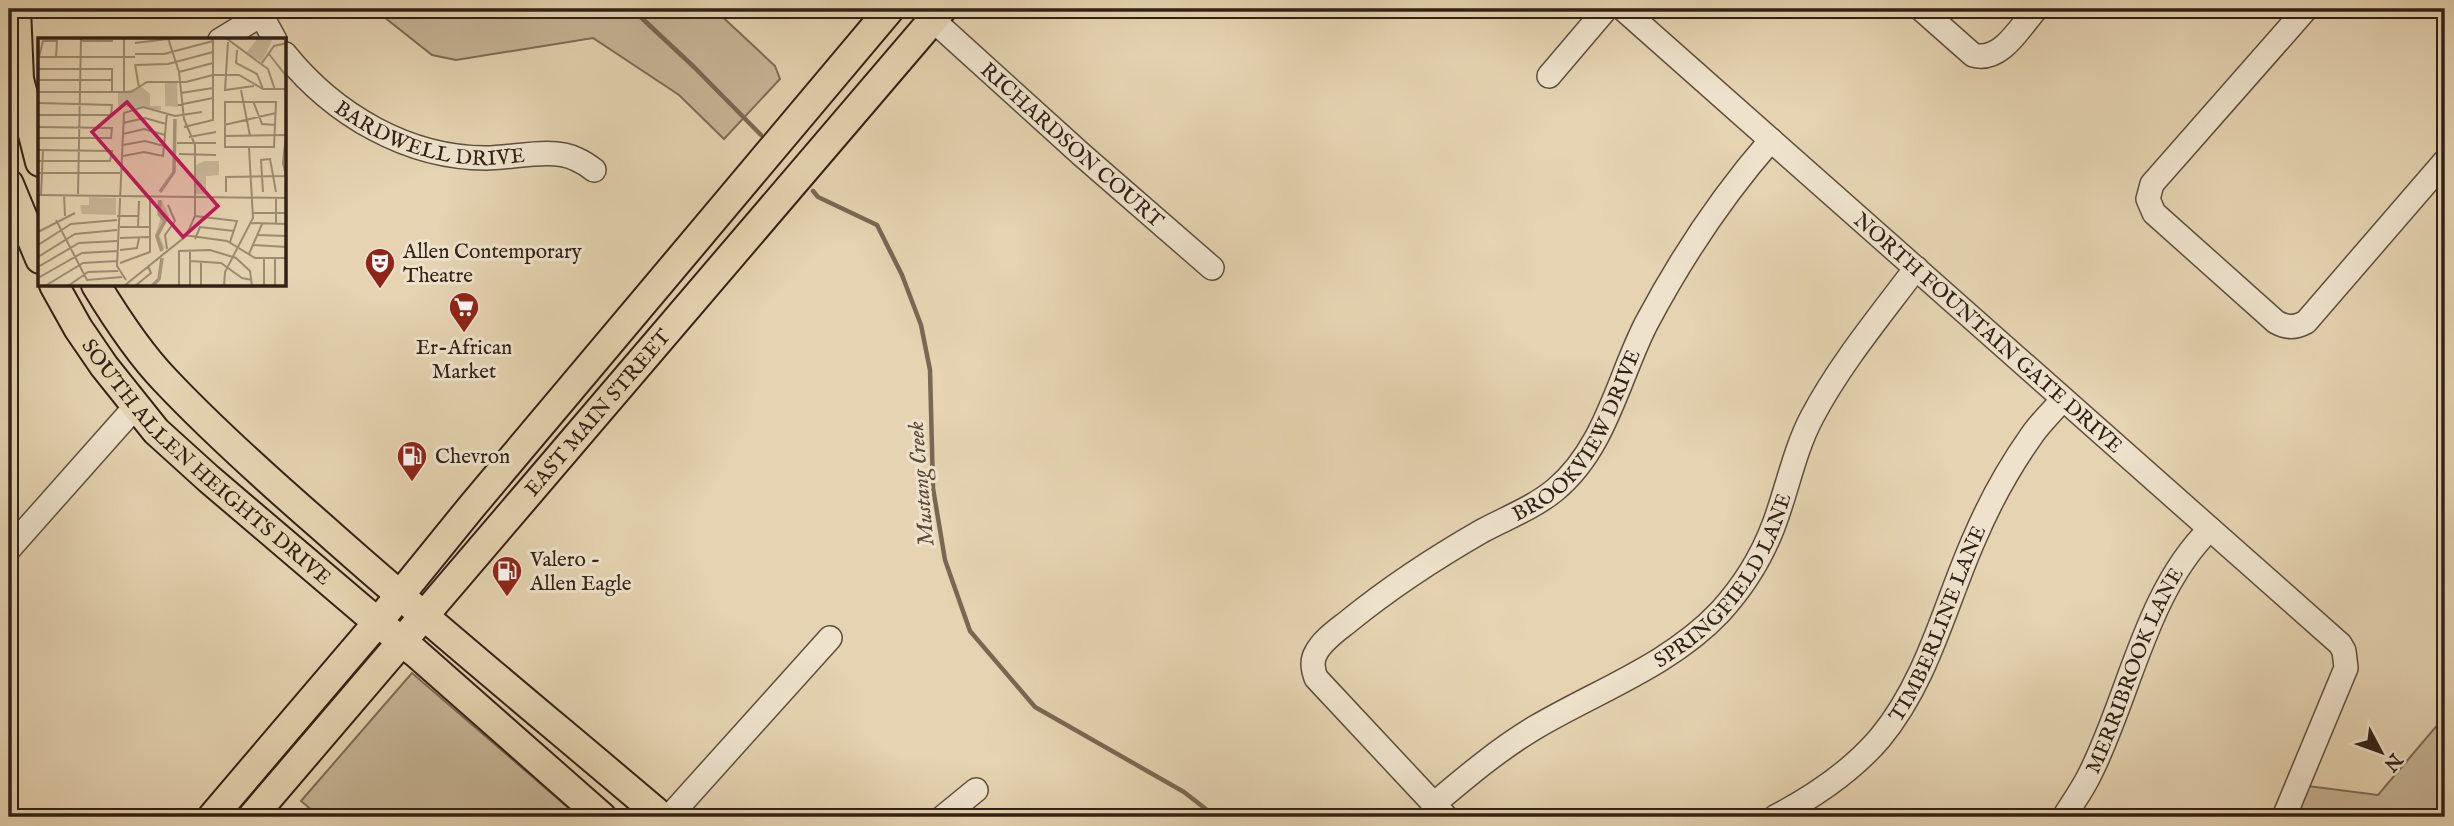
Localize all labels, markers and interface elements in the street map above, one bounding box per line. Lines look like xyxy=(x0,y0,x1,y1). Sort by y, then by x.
inset map xyxy=(38,38,287,287)
street label: RICHARDSON COURT xyxy=(974,57,1169,235)
street label: BARDWELL DRIVE xyxy=(329,95,526,173)
street label: NORTH FOUNTAIN GATE DRIVE xyxy=(1847,207,2127,460)
place label: Allen Contemporary Theatre xyxy=(402,239,583,290)
theatre icon: Allen Contemporary Theatre xyxy=(363,246,397,290)
supermarket icon: Er-African Market xyxy=(447,290,481,334)
street label: EAST MAIN STREET xyxy=(520,324,678,503)
street label: SOUTH ALLEN HEIGHTS DRIVE xyxy=(75,334,336,592)
place label: Er-African Market xyxy=(416,335,512,386)
street label: BROOKVIEW DRIVE xyxy=(1508,346,1648,529)
water label: Mustang Creek xyxy=(902,420,942,548)
fuel station icon: Chevron xyxy=(395,439,429,483)
place label: Chevron xyxy=(435,444,510,471)
street label: SPRINGFIELD LANE xyxy=(1650,490,1799,675)
street label: TIMBERLINE LANE xyxy=(1884,522,1993,728)
place label: Valero - Allen Eagle xyxy=(529,547,632,598)
fuel station icon: Valero - Allen Eagle xyxy=(490,554,524,598)
street label: MERRIBROOK LANE xyxy=(2080,563,2191,778)
north arrow xyxy=(2346,718,2416,788)
text: N xyxy=(2378,747,2407,776)

